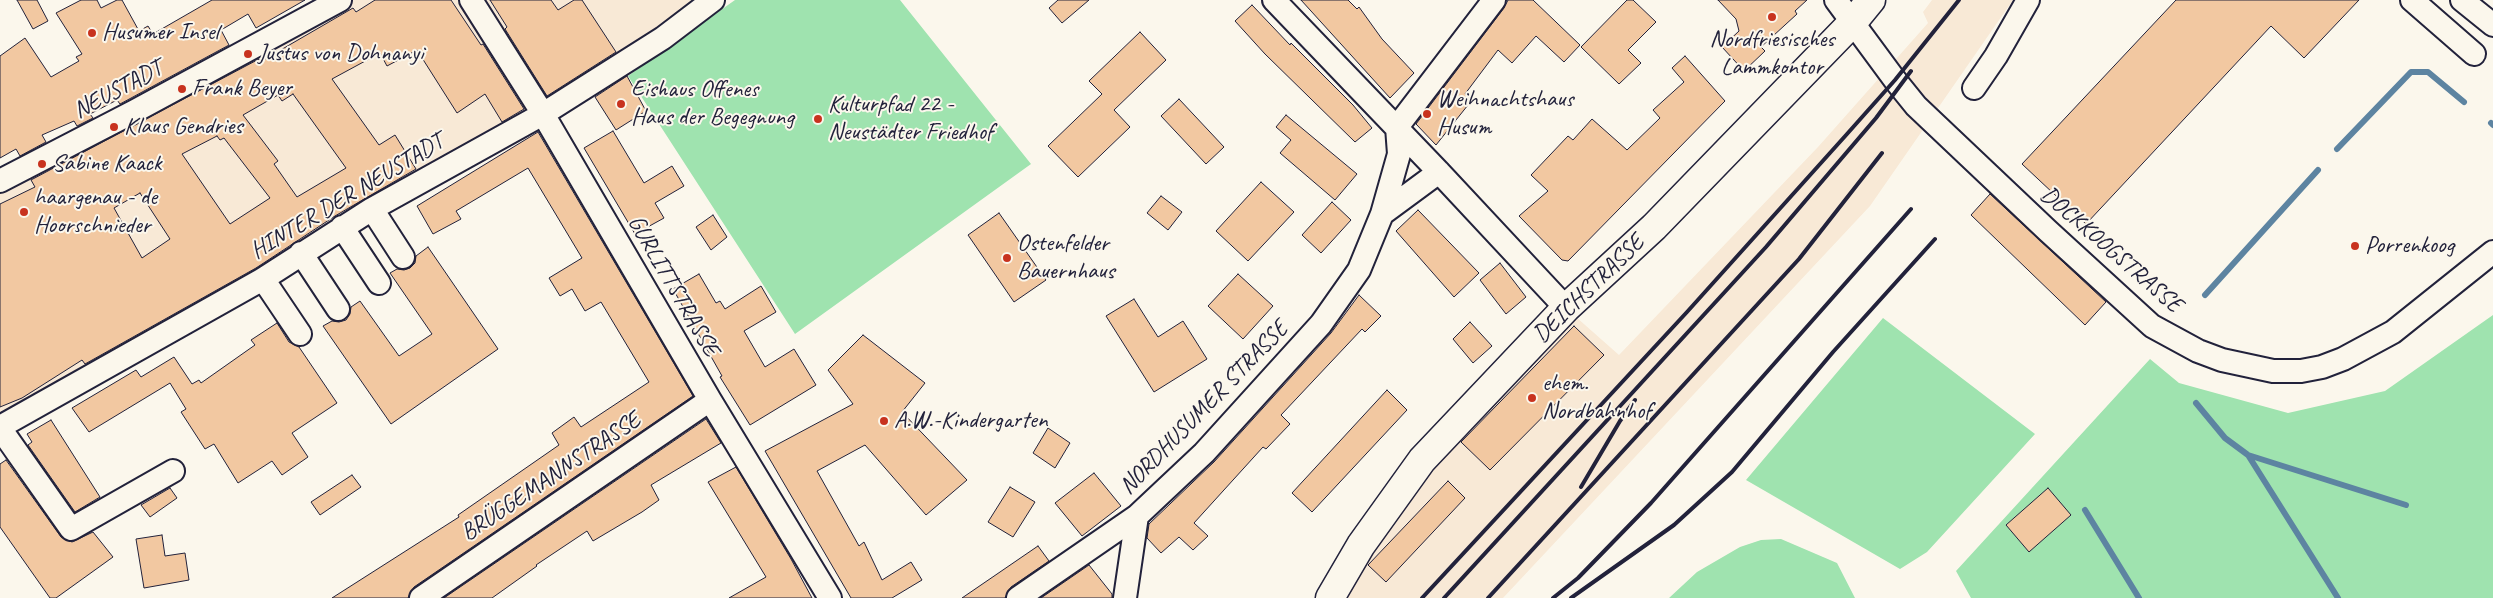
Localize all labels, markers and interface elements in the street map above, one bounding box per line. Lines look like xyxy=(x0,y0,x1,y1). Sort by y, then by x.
marker: Nordfriesisches Lammkontor xyxy=(1766,11,1778,23)
place label: Husumer Insel xyxy=(102,19,219,47)
place label: Nordfriesisches Lammkontor xyxy=(1709,26,1835,82)
marker: Husumer Insel xyxy=(86,27,98,39)
place label: Justus von Dohnanyi xyxy=(258,40,423,68)
marker: Justus von Dohnanyi xyxy=(242,48,254,60)
street label: NEUSTADT xyxy=(69,55,167,125)
place label: Frank Beyer xyxy=(192,75,292,103)
place label: Eishaus Offenes Haus der Begegnung xyxy=(631,76,794,132)
marker: Frank Beyer xyxy=(176,83,188,95)
place label: Weihnachtshaus Husum xyxy=(1437,86,1573,142)
place label: Kulturpfad 22 - Neustädter Friedhof xyxy=(828,91,993,147)
marker: Eishaus Offenes Haus der Begegnung xyxy=(615,98,627,110)
marker: Weihnachtshaus Husum xyxy=(1421,108,1433,120)
place label: Klaus Gendries xyxy=(124,113,242,141)
marker: Kulturpfad 22 - Neustädter Friedhof xyxy=(812,113,824,125)
marker: Klaus Gendries xyxy=(108,121,120,133)
street label: HINTER DER NEUSTADT xyxy=(245,128,449,266)
place label: Sabine Kaack xyxy=(52,150,162,178)
marker: Sabine Kaack xyxy=(36,158,48,170)
street label: DOCKKOOGSTRASSE xyxy=(2034,181,2188,319)
place label: haargenau - de Hoorschnieder xyxy=(34,184,157,240)
marker: haargenau - de Hoorschnieder xyxy=(18,206,30,218)
street label: GURLITTSTRASSE xyxy=(621,210,725,362)
street label: DEICHSTRASSE xyxy=(1527,229,1651,349)
place label: Ostenfelder Bauernhaus xyxy=(1017,230,1115,286)
place label: Porrenkoog xyxy=(2365,232,2454,260)
marker: Porrenkoog xyxy=(2349,240,2361,252)
marker: Ostenfelder Bauernhaus xyxy=(1001,252,1013,264)
street label: NORDHUSUMER STRASSE xyxy=(1114,315,1294,501)
place label: ehem. Nordbahnhof xyxy=(1542,370,1651,426)
marker: ehem. Nordbahnhof xyxy=(1526,392,1538,404)
street label: BRÜGGEMANNSTRASSE xyxy=(456,406,646,548)
place label: A.W.-Kindergarten xyxy=(894,407,1048,435)
marker: A.W.-Kindergarten xyxy=(878,415,890,427)

